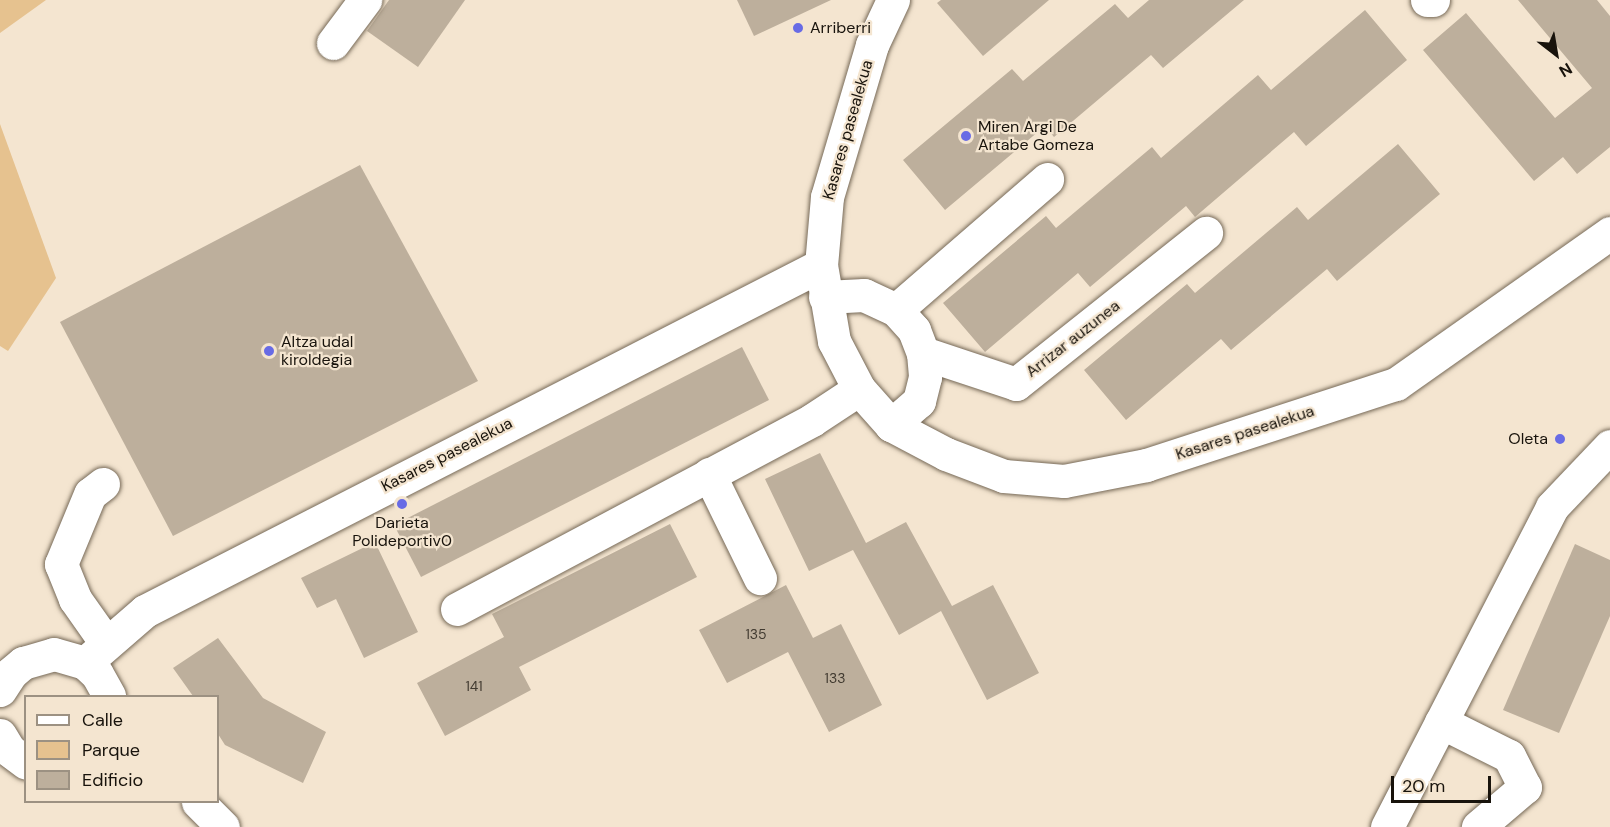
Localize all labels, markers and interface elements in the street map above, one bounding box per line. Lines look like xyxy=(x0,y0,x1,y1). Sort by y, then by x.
place label: Arriberri xyxy=(810,18,871,38)
marker: Arriberri xyxy=(791,21,805,35)
north arrow xyxy=(1526,24,1586,84)
street label: Kasares pasealekua xyxy=(819,58,877,202)
text: N xyxy=(1555,58,1576,82)
place label: Miren Argi De Artabe Gomeza xyxy=(978,117,1094,155)
marker: Miren Argi De Artabe Gomeza xyxy=(959,129,973,143)
street label: Arrizar auzunea xyxy=(1022,296,1124,382)
place label: Altza udal kiroldegia xyxy=(281,332,353,370)
marker: Altza udal kiroldegia xyxy=(262,344,276,358)
street label: Kasares pasealekua xyxy=(1173,402,1317,464)
street label: Kasares pasealekua xyxy=(378,414,516,496)
place label: Oleta xyxy=(1508,429,1548,449)
marker: Oleta xyxy=(1553,432,1567,446)
marker: Darieta Polideportiv0 xyxy=(395,497,409,511)
place label: Darieta Polideportiv0 xyxy=(352,513,452,551)
house number: 135 xyxy=(745,626,767,642)
house number: 133 xyxy=(825,670,845,686)
house number: 141 xyxy=(465,678,483,694)
legend xyxy=(24,695,219,803)
text: Calle xyxy=(82,708,123,732)
text: Parque xyxy=(82,738,140,762)
scale bar xyxy=(1394,764,1494,802)
text: Edificio xyxy=(82,768,143,792)
text: 20 m xyxy=(1402,774,1445,798)

